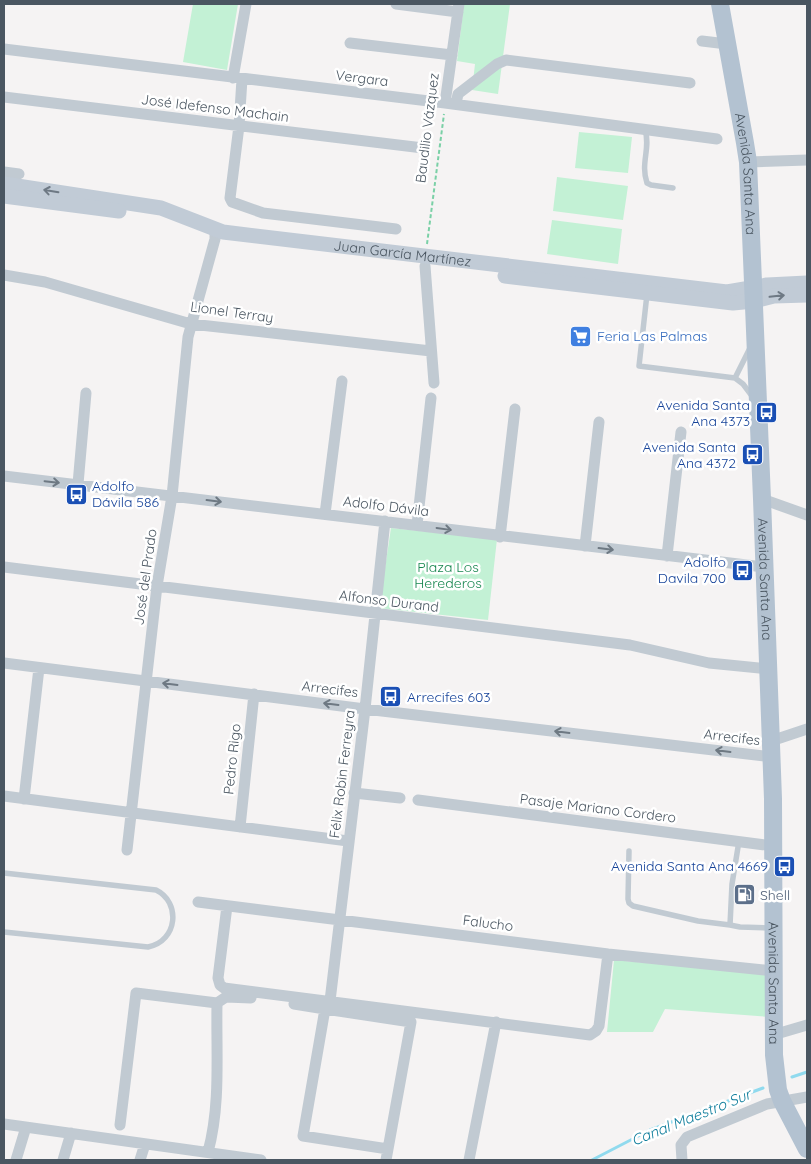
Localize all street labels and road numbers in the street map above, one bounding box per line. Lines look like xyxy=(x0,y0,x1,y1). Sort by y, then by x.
street label: Vergara xyxy=(335,66,389,90)
street label: Baudilio Vázquez xyxy=(411,72,443,184)
street label: José Idefenso Machain xyxy=(140,90,290,126)
street label: Avenida Santa Ana xyxy=(731,111,760,235)
street label: Juan García Martínez xyxy=(333,236,472,271)
street label: Lionel Terray xyxy=(189,297,275,327)
street label: Adolfo Dávila xyxy=(342,492,430,520)
street label: Avenida Santa Ana xyxy=(754,517,776,641)
street label: José del Prado xyxy=(129,528,161,626)
street label: Alfonso Durand xyxy=(338,586,440,616)
street label: Arrecifes xyxy=(301,677,359,701)
street label: Félix Robin Ferreyra xyxy=(325,709,359,839)
street label: Pedro Rigo xyxy=(219,723,245,795)
street label: Arrecifes xyxy=(703,725,761,749)
street label: Pasaje Mariano Cordero xyxy=(519,789,677,827)
street label: Falucho xyxy=(462,911,514,935)
street label: Avenida Santa Ana xyxy=(764,922,783,1045)

